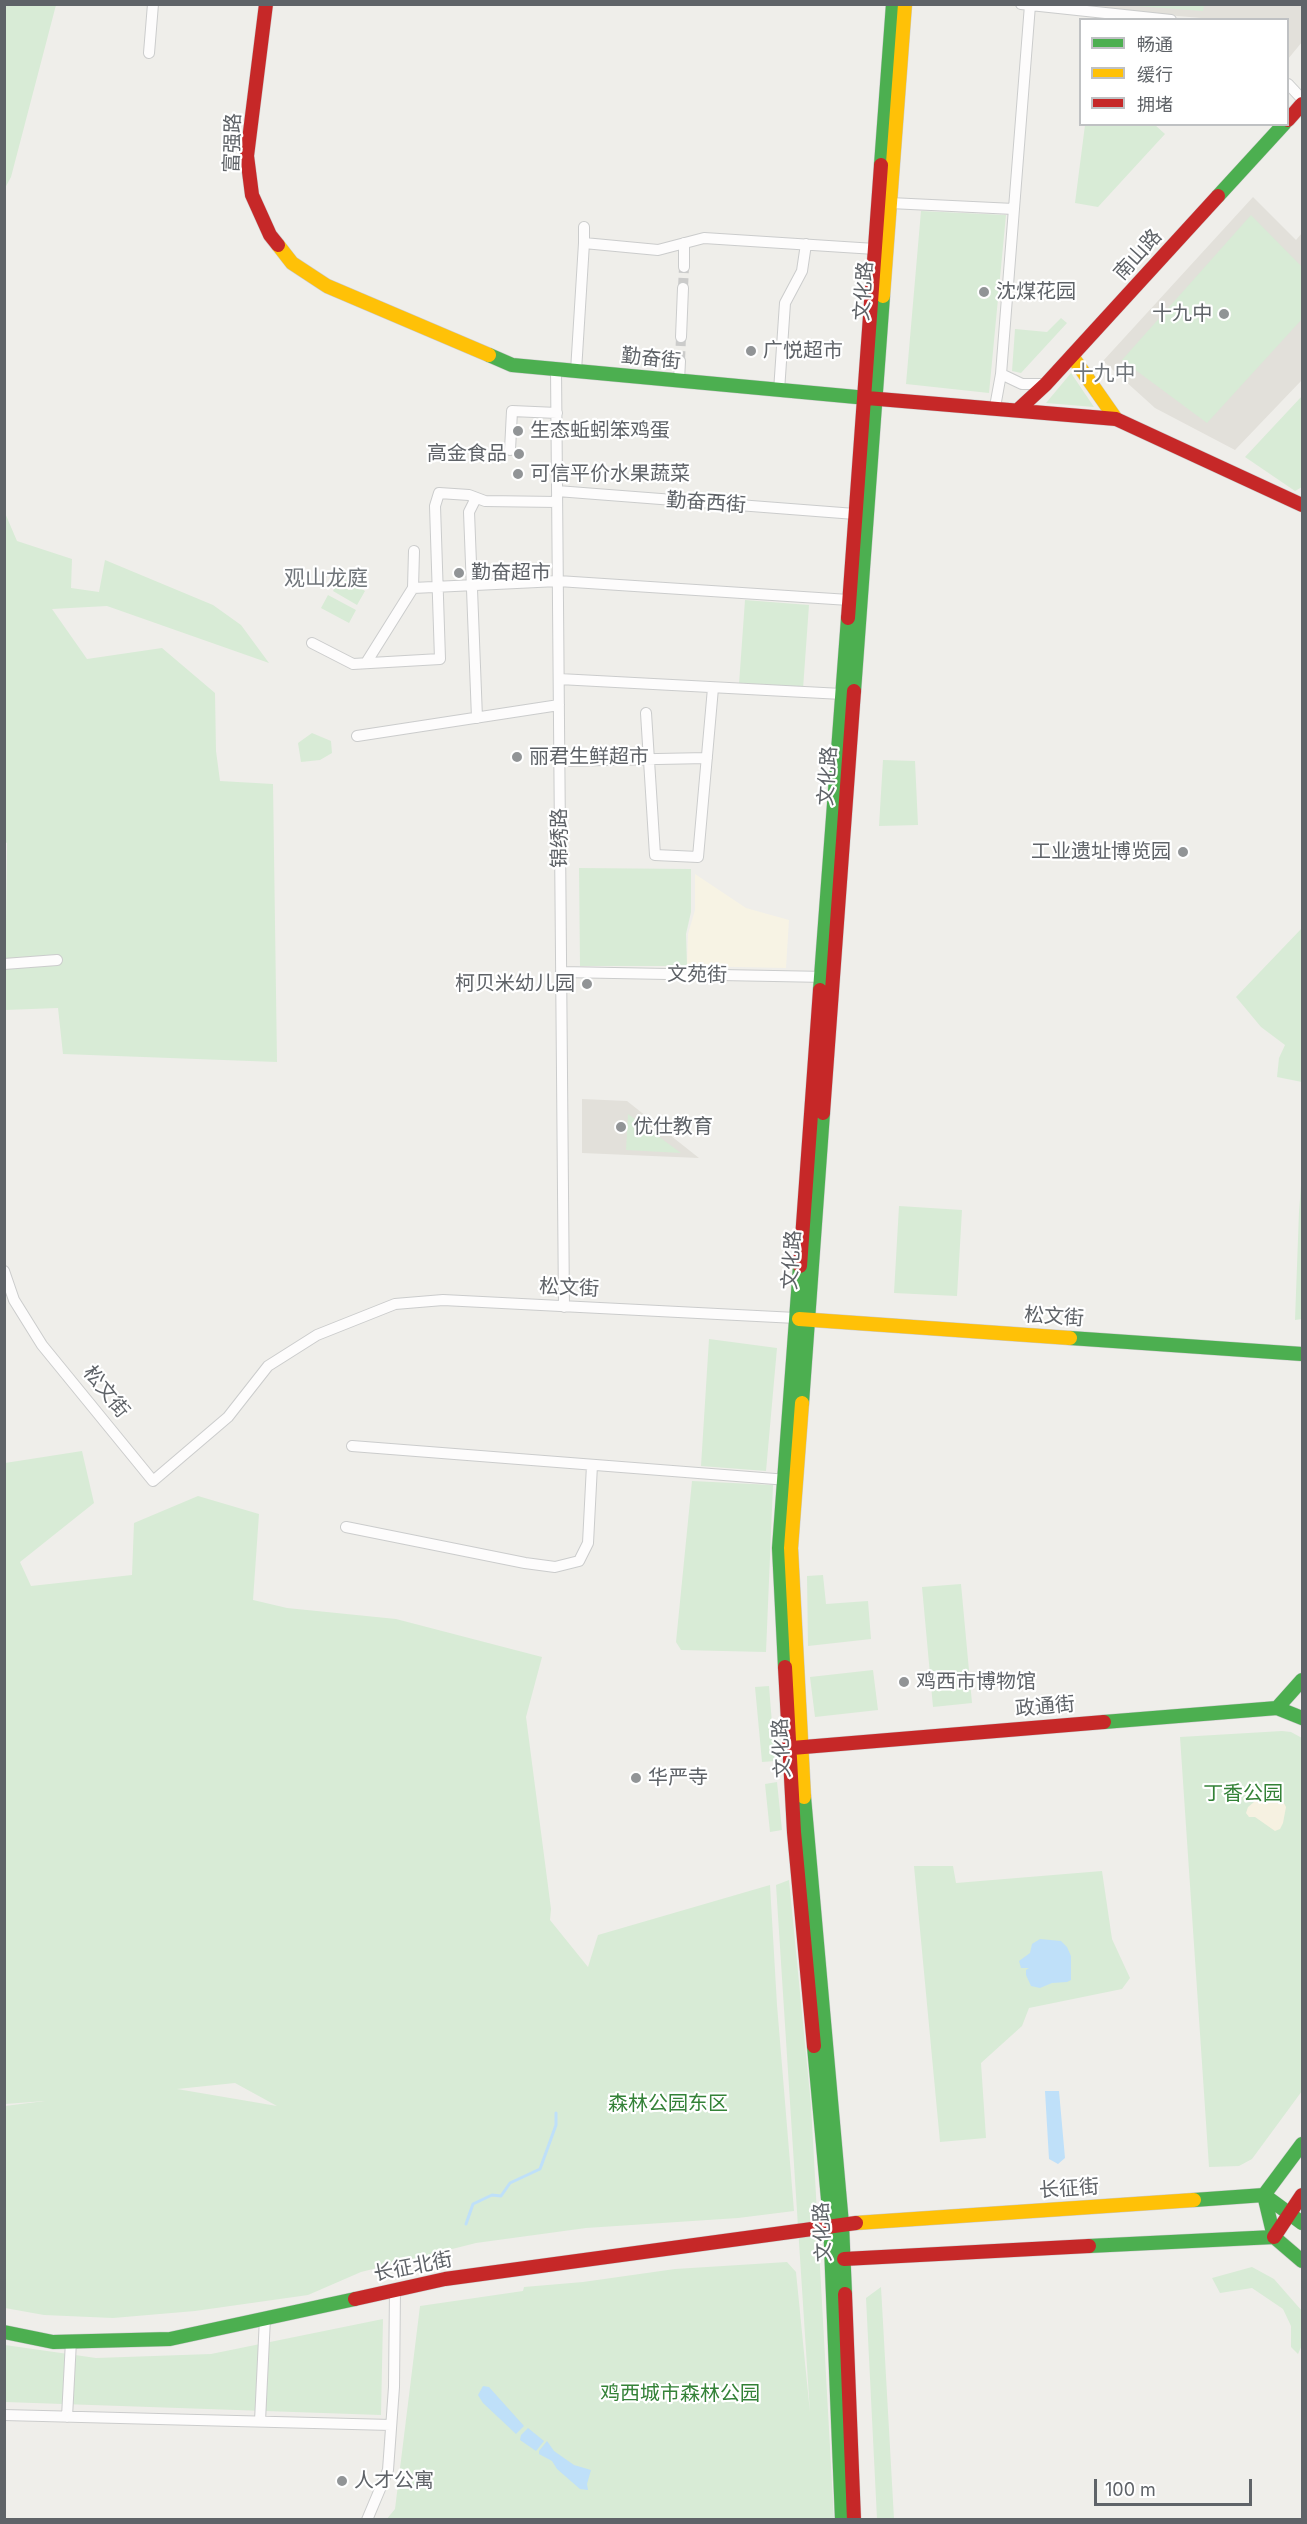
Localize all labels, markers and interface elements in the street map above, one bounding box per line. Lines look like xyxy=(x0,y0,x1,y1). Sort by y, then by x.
legend xyxy=(1079,18,1289,126)
text: 畅通 xyxy=(1137,34,1173,55)
text: 缓行 xyxy=(1137,64,1173,85)
text: 拥堵 xyxy=(1137,94,1173,115)
street label: 富强路 xyxy=(220,113,246,173)
street label: 南山路 xyxy=(1109,225,1167,285)
street label: 文化路 xyxy=(850,260,878,322)
place label: 沈煤花园 xyxy=(996,280,1076,304)
marker: 沈煤花园 xyxy=(977,285,991,299)
place label: 十九中 xyxy=(1152,302,1212,326)
marker: 十九中 xyxy=(1217,307,1231,321)
place label: 广悦超市 xyxy=(763,339,843,363)
street label: 勤奋街 xyxy=(620,344,682,374)
marker: 广悦超市 xyxy=(744,344,758,358)
district label: 十九中 xyxy=(1073,361,1135,387)
place label: 生态蚯蚓笨鸡蛋 xyxy=(530,419,670,443)
marker: 生态蚯蚓笨鸡蛋 xyxy=(511,424,525,438)
place label: 高金食品 xyxy=(427,442,507,466)
marker: 高金食品 xyxy=(512,447,526,461)
place label: 可信平价水果蔬菜 xyxy=(530,462,690,486)
marker: 可信平价水果蔬菜 xyxy=(511,467,525,481)
street label: 勤奋西街 xyxy=(665,488,747,518)
place label: 勤奋超市 xyxy=(471,561,551,585)
district label: 观山龙庭 xyxy=(284,566,368,592)
marker: 勤奋超市 xyxy=(452,566,466,580)
place label: 丽君生鲜超市 xyxy=(529,745,649,769)
street label: 文化路 xyxy=(814,745,842,807)
marker: 丽君生鲜超市 xyxy=(510,750,524,764)
street label: 锦绣路 xyxy=(548,808,572,868)
place label: 工业遗址博览园 xyxy=(1031,840,1171,864)
marker: 工业遗址博览园 xyxy=(1176,845,1190,859)
street label: 文苑街 xyxy=(667,962,727,988)
place label: 柯贝米幼儿园 xyxy=(455,972,575,996)
marker: 柯贝米幼儿园 xyxy=(580,977,594,991)
place label: 优仕教育 xyxy=(633,1115,713,1139)
marker: 优仕教育 xyxy=(614,1120,628,1134)
street label: 文化路 xyxy=(778,1229,806,1291)
street label: 松文街 xyxy=(538,1274,600,1302)
street label: 松文街 xyxy=(1023,1303,1085,1331)
street label: 松文街 xyxy=(78,1361,134,1423)
place label: 鸡西市博物馆 xyxy=(916,1670,1036,1694)
marker: 鸡西市博物馆 xyxy=(897,1675,911,1689)
street label: 政通街 xyxy=(1014,1692,1076,1722)
street label: 文化路 xyxy=(768,1717,796,1779)
place label: 华严寺 xyxy=(648,1766,708,1790)
marker: 华严寺 xyxy=(629,1771,643,1785)
park label: 丁香公园 xyxy=(1203,1782,1283,1806)
park label: 森林公园东区 xyxy=(608,2092,728,2116)
street label: 长征街 xyxy=(1038,2175,1100,2203)
street label: 文化路 xyxy=(809,2201,837,2263)
street label: 长征北街 xyxy=(371,2248,455,2286)
park label: 鸡西城市森林公园 xyxy=(600,2382,760,2406)
scale bar xyxy=(1097,2467,1254,2505)
place label: 人才公寓 xyxy=(354,2469,434,2493)
marker: 人才公寓 xyxy=(335,2474,349,2488)
text: 100 m xyxy=(1105,2479,1156,2500)

